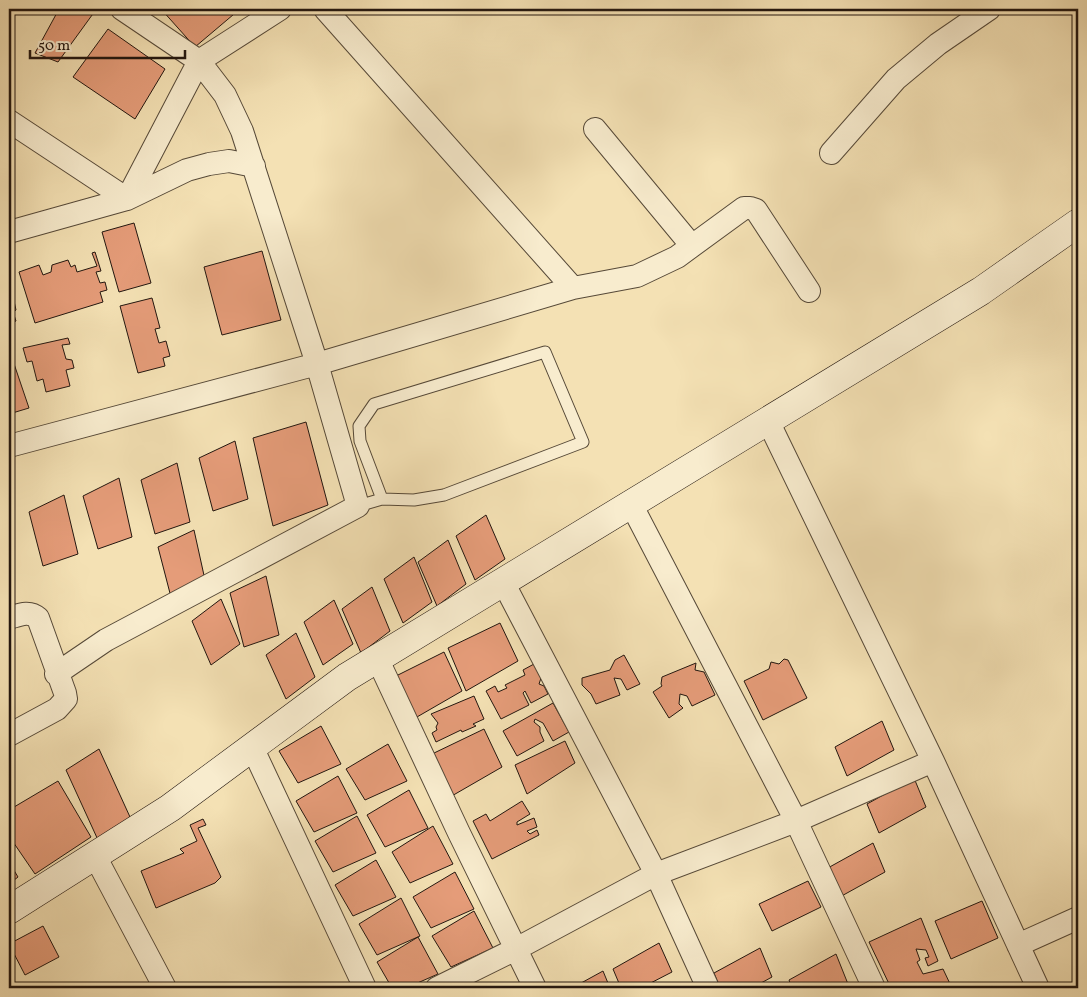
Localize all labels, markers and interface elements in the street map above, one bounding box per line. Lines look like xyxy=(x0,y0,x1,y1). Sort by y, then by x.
scale bar xyxy=(30,28,185,60)
text: 50 m xyxy=(38,36,70,57)

